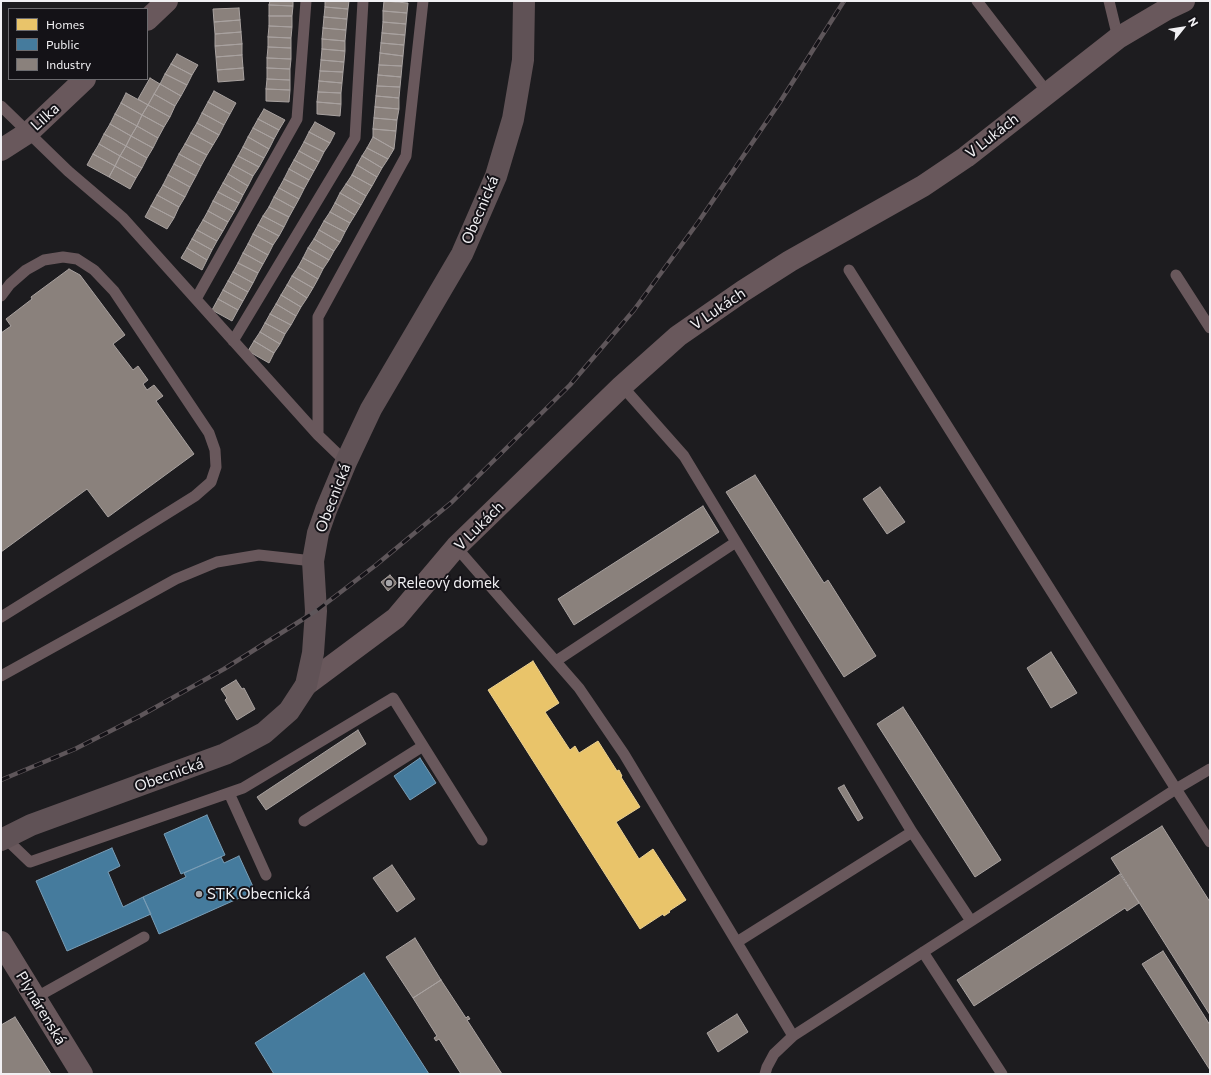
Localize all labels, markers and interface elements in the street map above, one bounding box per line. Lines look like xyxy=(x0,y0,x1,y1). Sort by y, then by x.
legend xyxy=(8,8,148,80)
north arrow xyxy=(1163,8,1203,48)
text: N xyxy=(1186,15,1202,29)
text: Homes xyxy=(46,17,84,31)
text: Public xyxy=(46,37,79,51)
text: Industry xyxy=(46,57,91,71)
street label: Lilka xyxy=(27,99,63,135)
street label: V Lukách xyxy=(962,110,1022,162)
street label: Obecnická xyxy=(458,173,502,247)
street label: V Lukách xyxy=(687,284,749,334)
street label: Obecnická xyxy=(312,461,354,535)
street label: V Lukách xyxy=(451,498,507,554)
place label: Releový domek xyxy=(397,574,500,592)
marker: Releový domek xyxy=(384,578,394,588)
street label: Obecnická xyxy=(132,754,206,796)
place label: STK Obecnická xyxy=(207,885,310,903)
marker: STK Obecnická xyxy=(194,889,204,899)
street label: Plynárenská xyxy=(12,968,70,1048)

